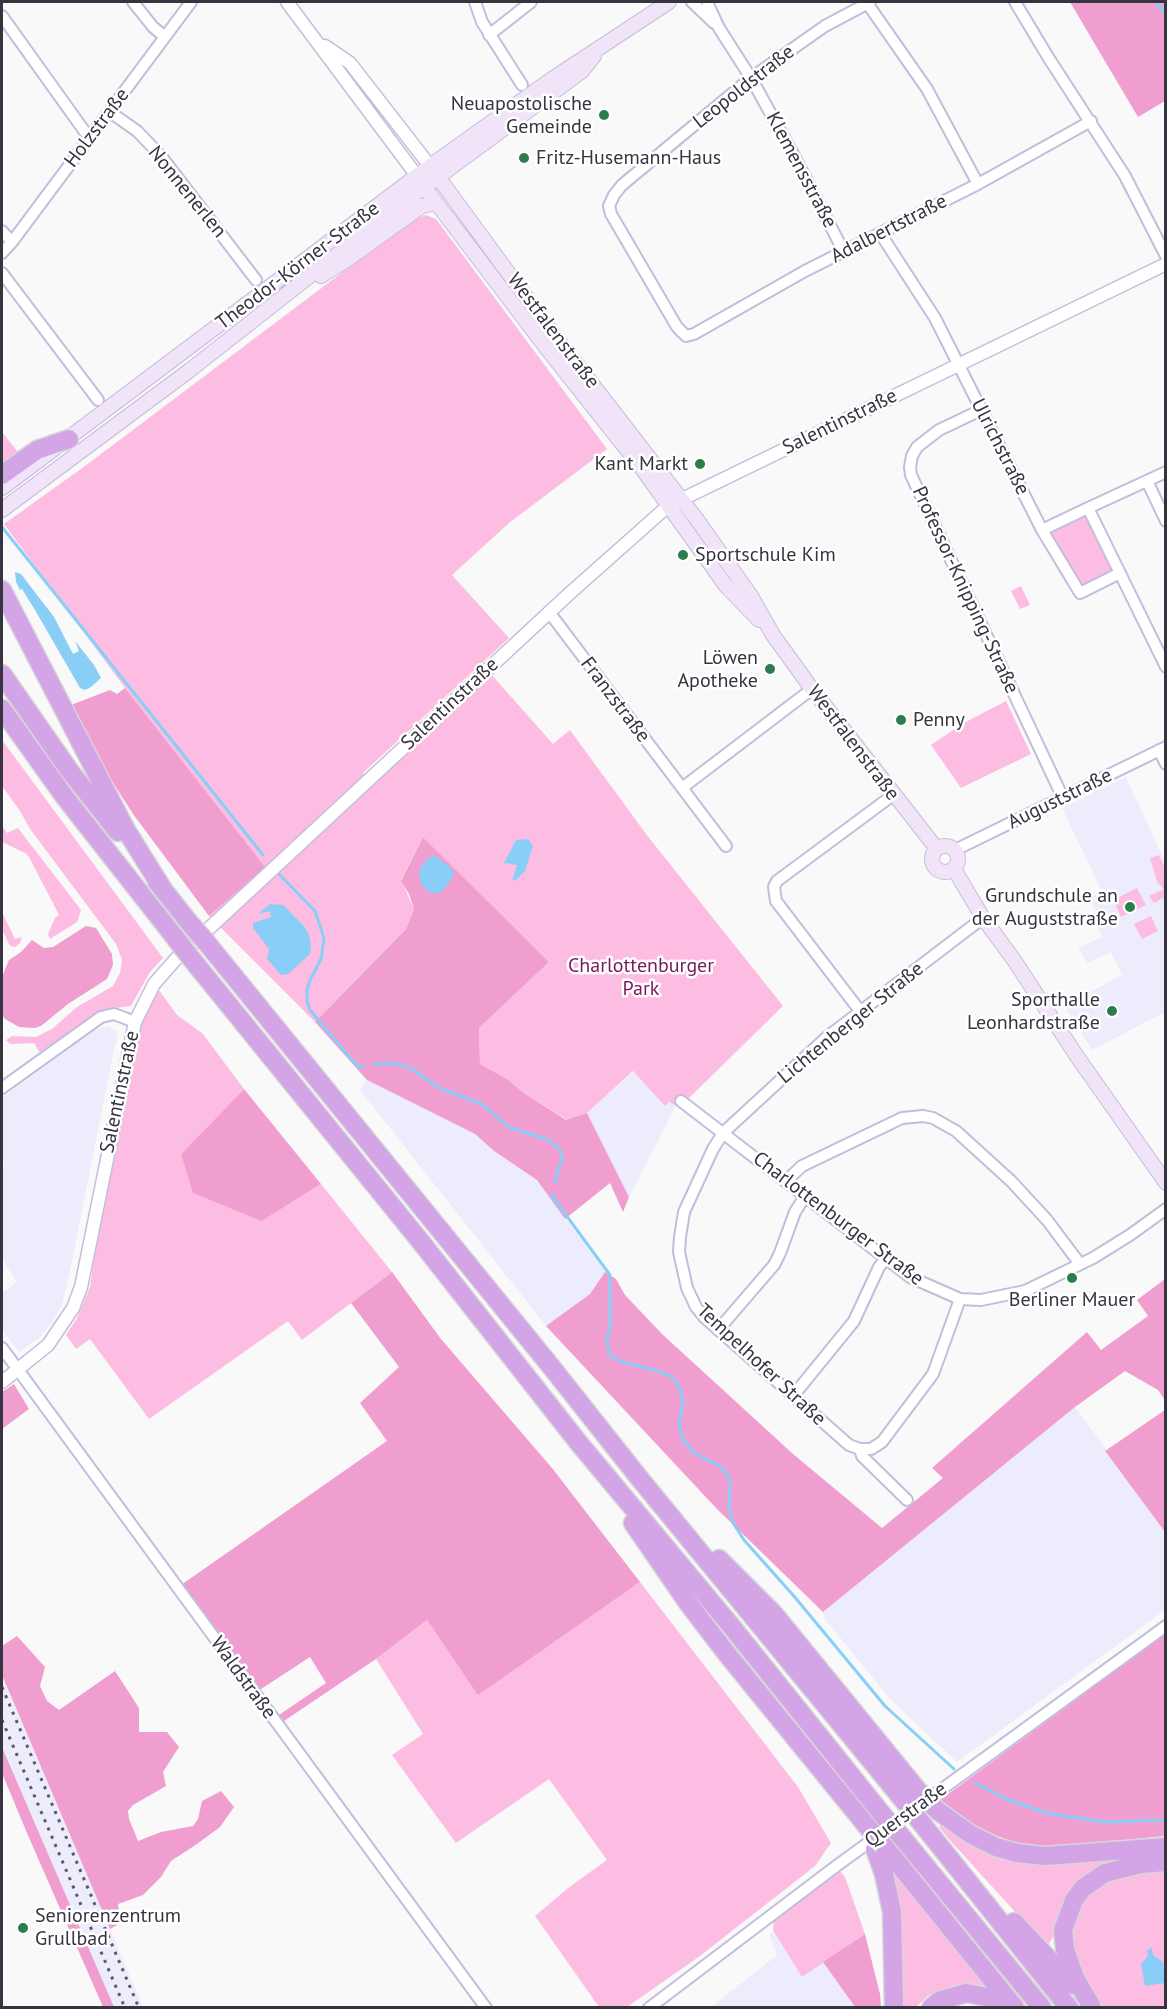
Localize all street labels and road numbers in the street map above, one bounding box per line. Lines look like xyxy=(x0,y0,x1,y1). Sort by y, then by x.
street label: Leopoldstraße xyxy=(689,40,799,134)
street label: Holzstraße xyxy=(59,84,135,172)
street label: Klemensstraße xyxy=(760,108,842,232)
street label: Nonnenerlen xyxy=(143,141,231,243)
street label: Adalbertstraße xyxy=(827,189,951,269)
street label: Theodor-Körner-Straße xyxy=(212,197,384,335)
street label: Westfalenstraße xyxy=(502,269,604,393)
street label: Salentinstraße xyxy=(779,384,901,460)
street label: Ulrichstraße xyxy=(965,395,1035,499)
street label: Professor-Knipping-Straße xyxy=(906,483,1024,697)
street label: Salentinstraße xyxy=(396,653,504,755)
street label: Franzstraße xyxy=(575,653,655,747)
street label: Westfalenstraße xyxy=(802,681,904,805)
street label: Auguststraße xyxy=(1004,763,1116,835)
street label: Lichtenberger Straße xyxy=(773,957,929,1089)
street label: Salentinstraße xyxy=(95,1029,145,1155)
street label: Charlottenburger Straße xyxy=(748,1147,928,1291)
street label: Tempelhofer Straße xyxy=(691,1299,831,1431)
street label: Waldstraße xyxy=(205,1632,281,1724)
street label: Querstraße xyxy=(860,1777,952,1853)

